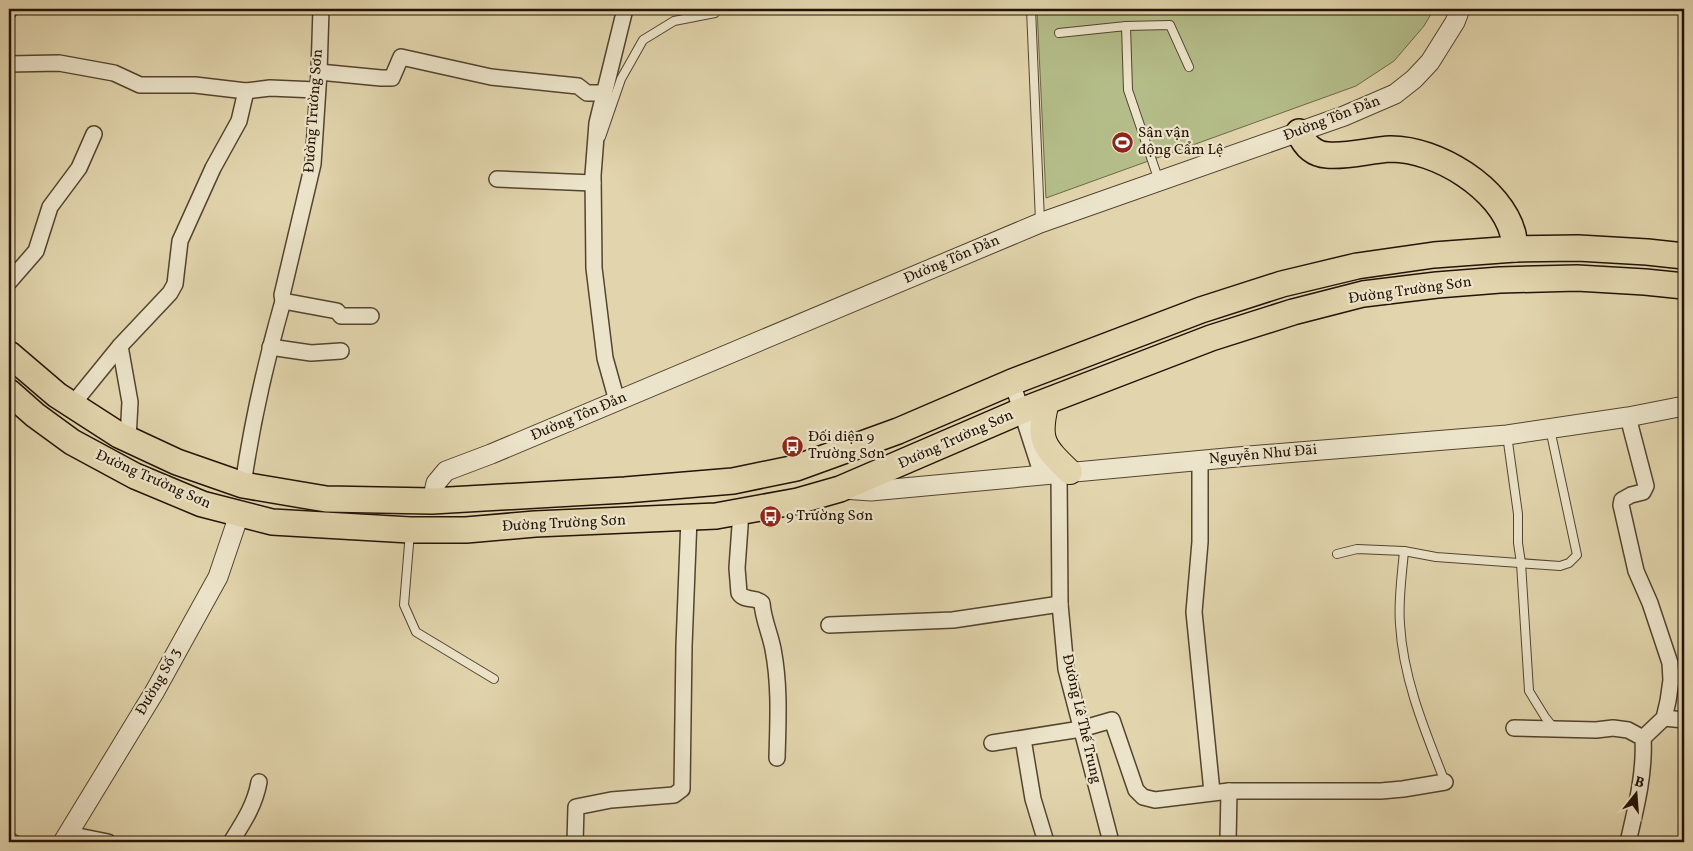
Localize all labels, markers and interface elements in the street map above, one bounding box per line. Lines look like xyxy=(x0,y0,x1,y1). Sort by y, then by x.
street label: Đường Trường Sơn xyxy=(299,48,329,174)
street label: Đường Tôn Đản xyxy=(1280,91,1384,147)
place label: Sân vận động Cẩm Lệ xyxy=(1138,123,1223,161)
sports icon: Sân vận động Cẩm Lệ xyxy=(1110,130,1134,154)
street label: Đường Tôn Đản xyxy=(901,230,1003,290)
street label: Đường Trường Sơn xyxy=(1347,272,1473,310)
street label: Đường Tôn Đản xyxy=(528,387,630,447)
street label: Đường Trường Sơn xyxy=(895,405,1017,475)
place label: Đối diện 9 Trường Sơn xyxy=(808,427,885,465)
bus stop icon: Đối diện 9 Trường Sơn xyxy=(780,434,804,458)
street label: Nguyễn Như Đãi xyxy=(1208,440,1318,470)
street label: Đường Trường Sơn xyxy=(92,445,214,515)
bus stop icon: 9 Trường Sơn xyxy=(758,504,782,528)
place label: 9 Trường Sơn xyxy=(786,506,873,527)
street label: Đường Trường Sơn xyxy=(501,510,627,538)
street label: Đường Số 3 xyxy=(131,644,187,720)
street label: Đường Lê Thế Trung xyxy=(1056,652,1106,786)
north arrow xyxy=(1610,768,1660,818)
text: B xyxy=(1632,773,1647,793)

